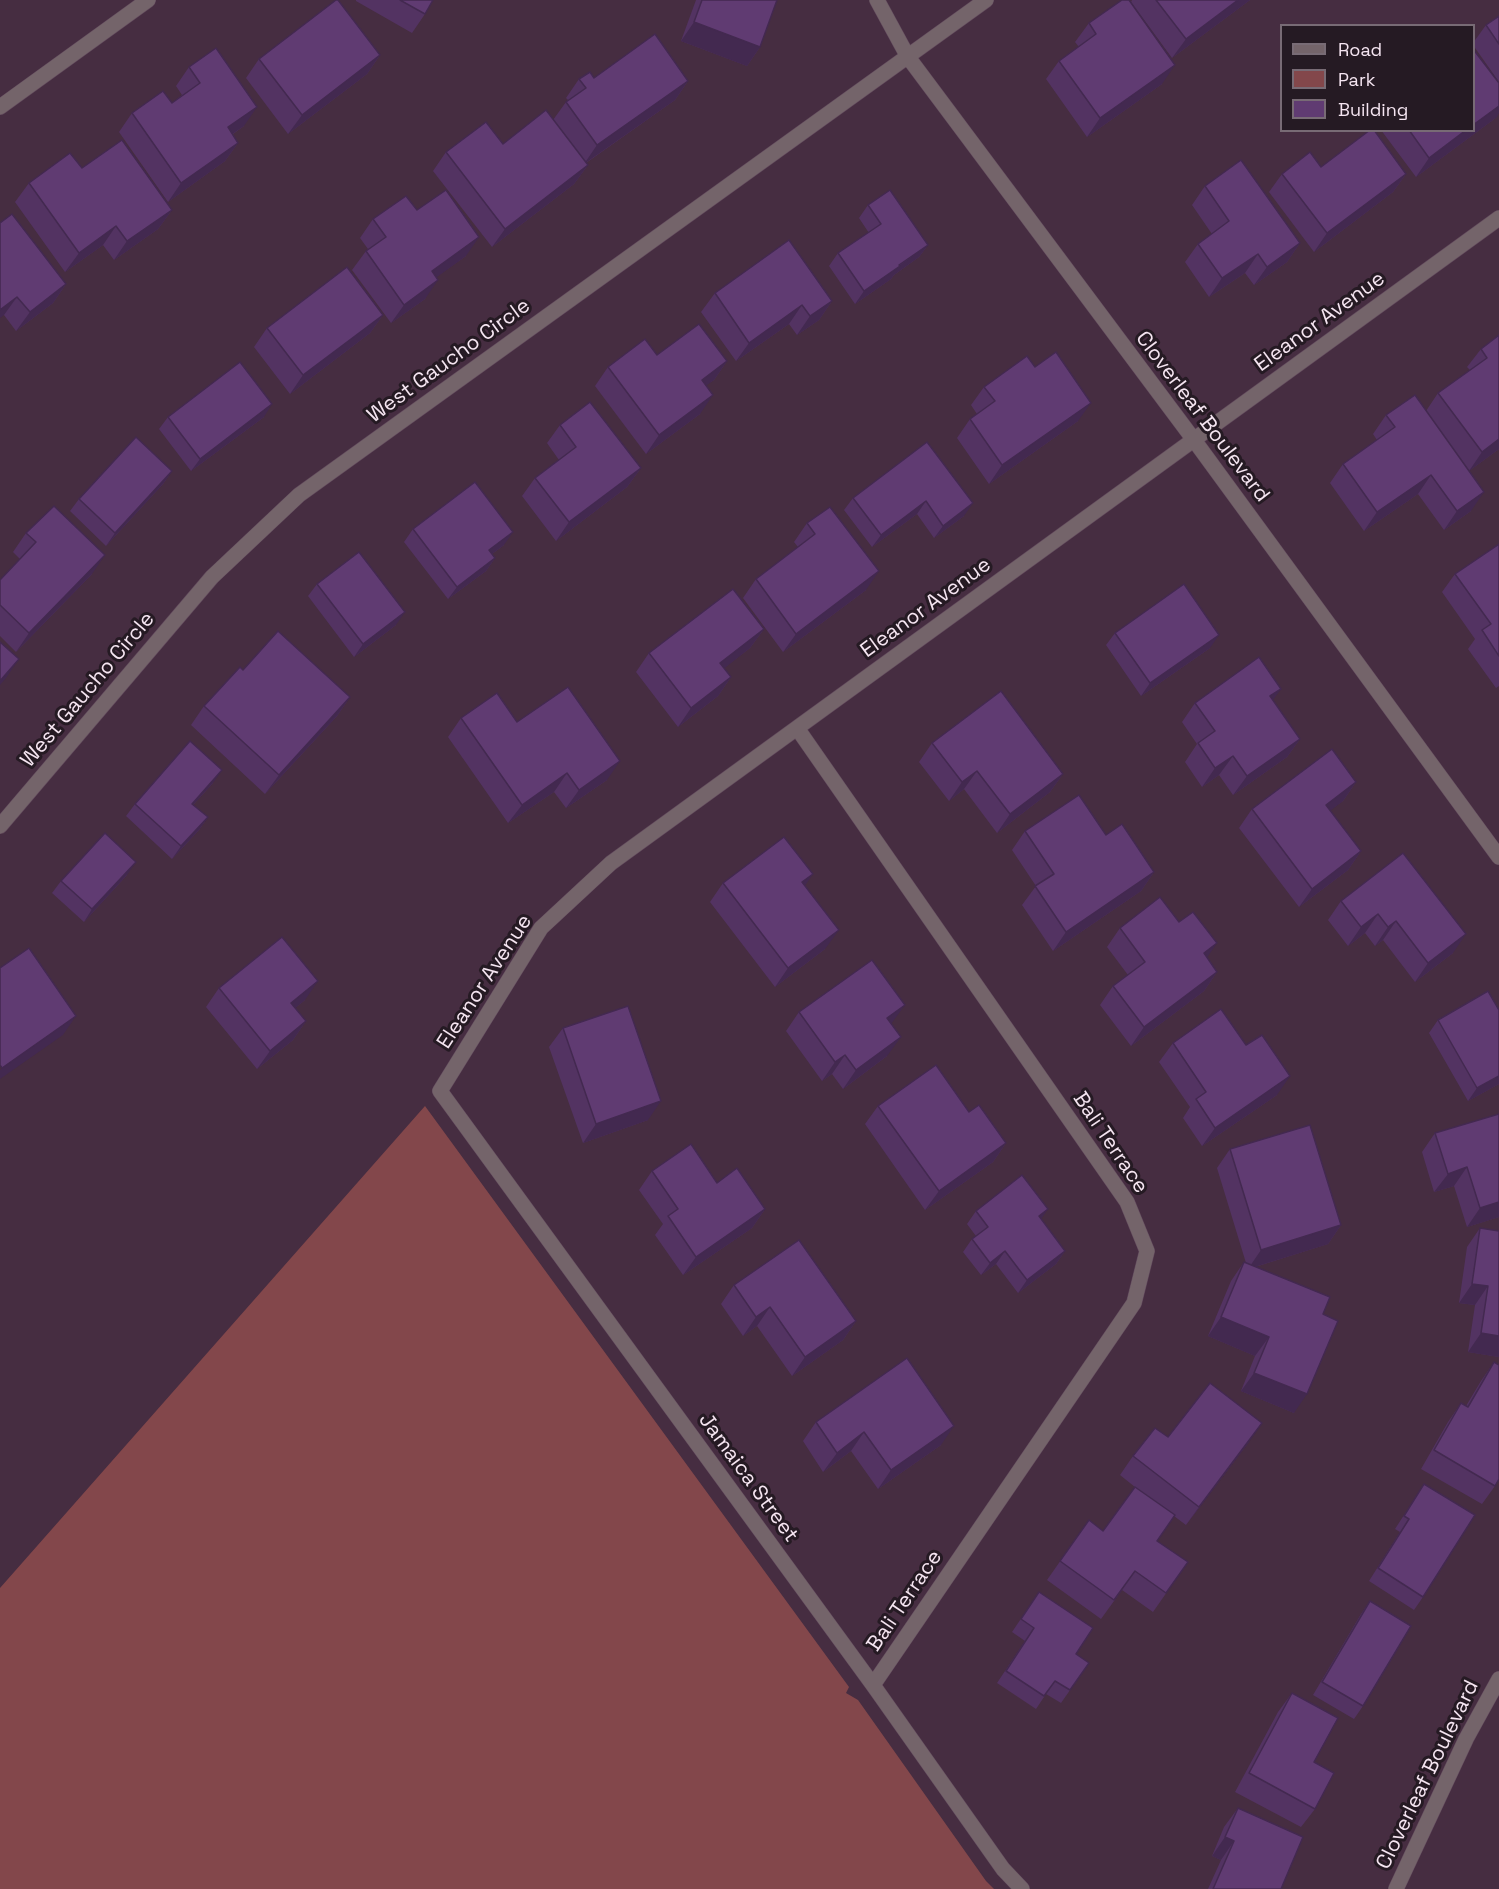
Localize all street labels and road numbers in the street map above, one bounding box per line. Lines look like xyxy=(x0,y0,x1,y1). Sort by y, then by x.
street label: Eleanor Avenue xyxy=(1250,266,1390,378)
street label: West Gaucho Circle xyxy=(363,293,535,429)
street label: Cloverleaf Boulevard xyxy=(1130,327,1274,507)
street label: Eleanor Avenue xyxy=(856,552,996,664)
street label: West Gaucho Circle xyxy=(16,607,160,773)
street label: Eleanor Avenue xyxy=(432,910,538,1054)
street label: Bali Terrace xyxy=(1067,1088,1153,1198)
street label: Jamaica Street xyxy=(693,1408,803,1548)
street label: Bali Terrace xyxy=(862,1546,948,1656)
street label: Cloverleaf Boulevard xyxy=(1371,1676,1485,1874)

